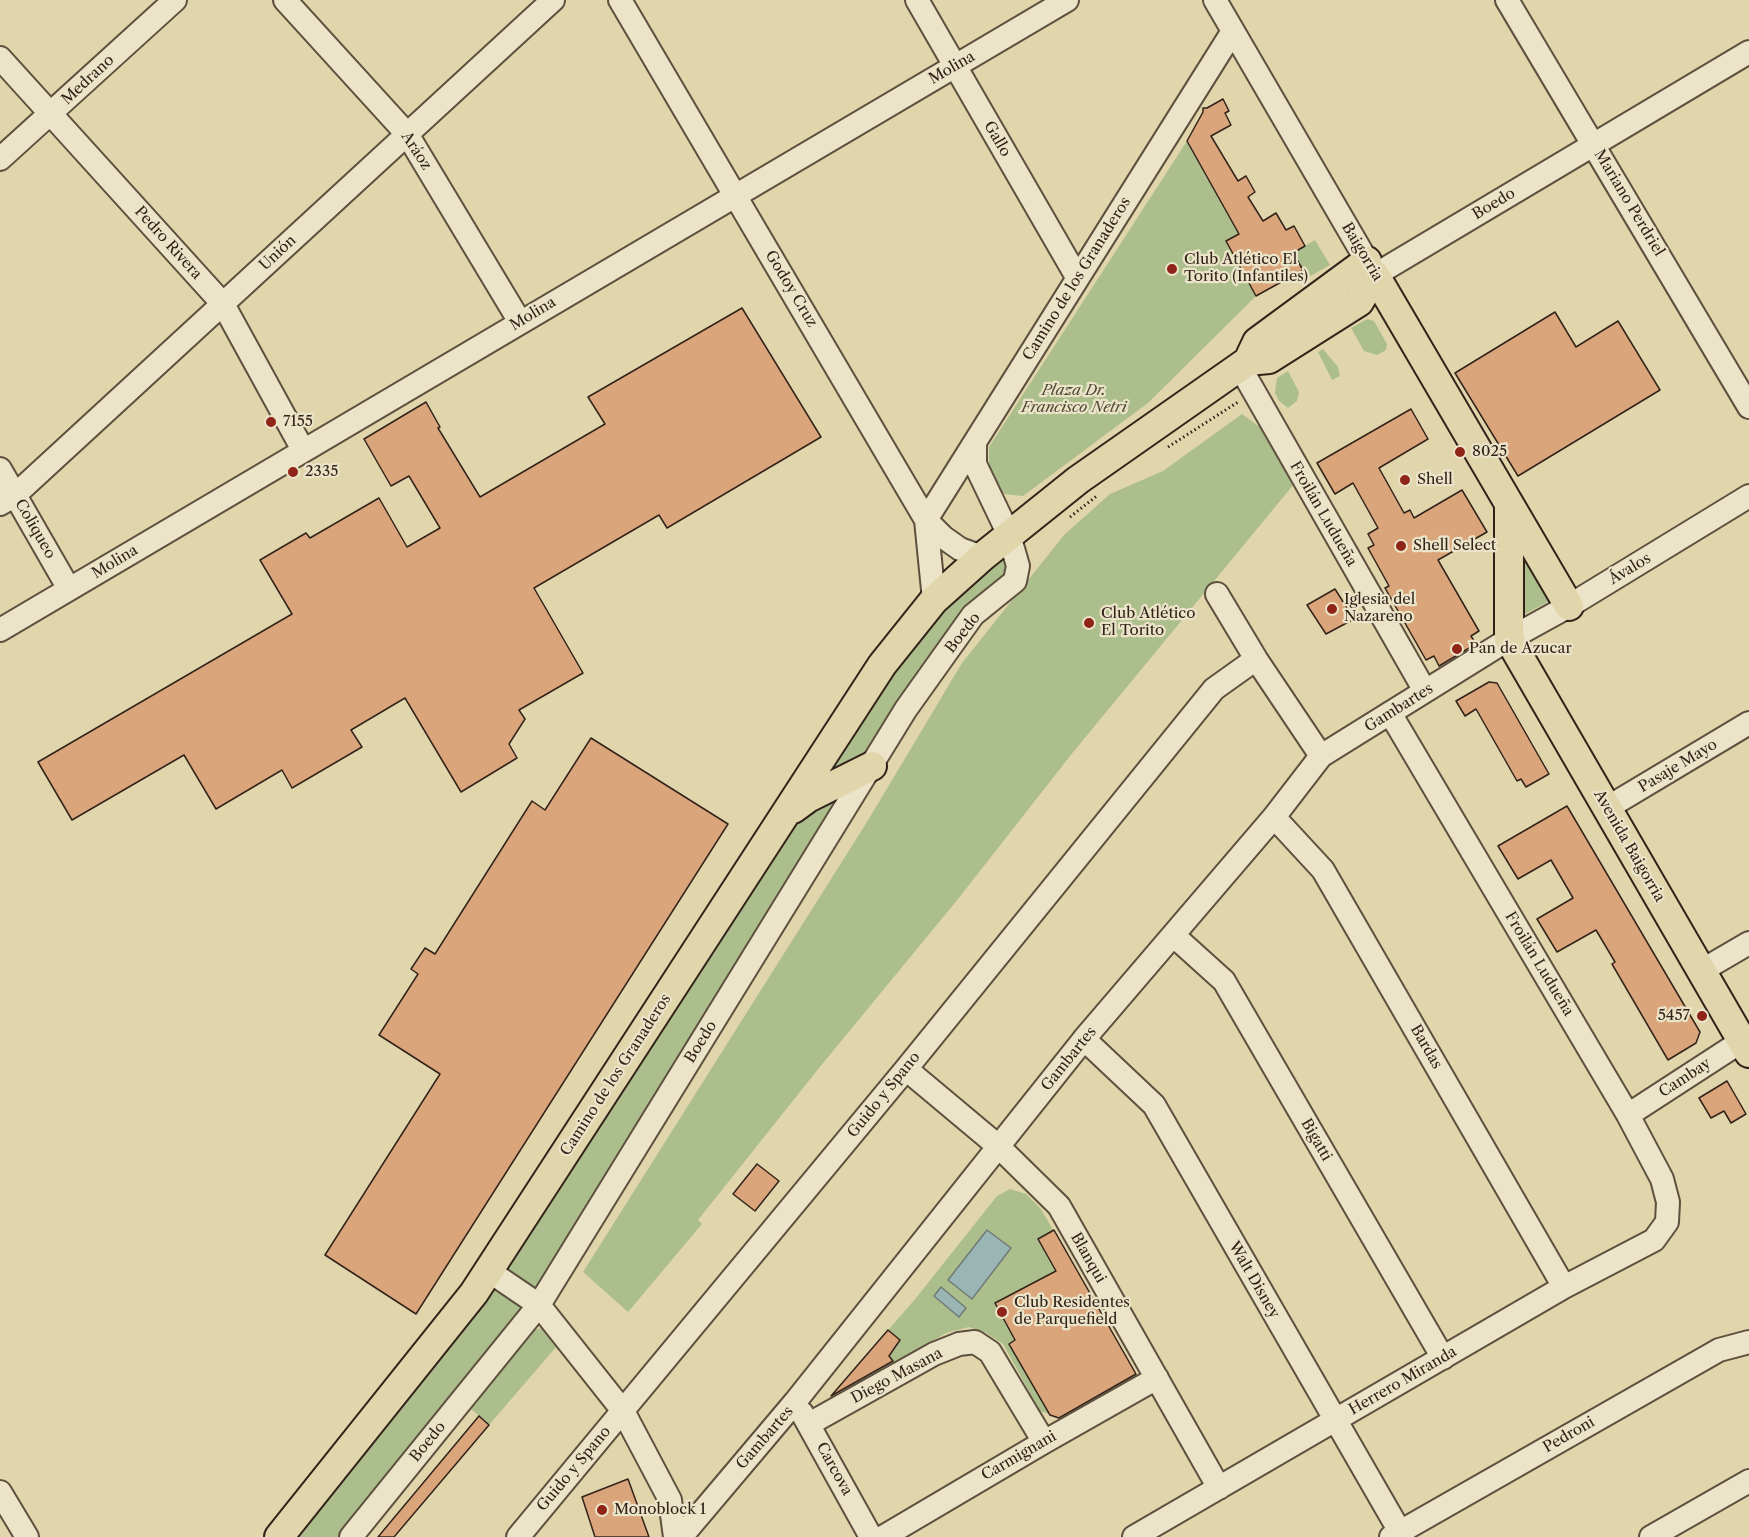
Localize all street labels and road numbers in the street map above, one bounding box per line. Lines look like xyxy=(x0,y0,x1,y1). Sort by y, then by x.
street label: Molina xyxy=(926,48,978,88)
street label: Medrano xyxy=(58,51,118,109)
street label: Gallo xyxy=(980,118,1014,160)
street label: Aráoz xyxy=(397,128,435,174)
street label: Mariano Perdriel xyxy=(1590,146,1668,260)
street label: Boedo xyxy=(1469,184,1519,224)
street label: Camino de los Granaderos xyxy=(1019,194,1135,364)
street label: Pedro Rivera xyxy=(131,203,205,283)
street label: Baigorria xyxy=(1338,219,1386,285)
street label: Unión xyxy=(256,232,300,274)
street label: Godoy Cruz xyxy=(761,247,821,331)
street label: Molina xyxy=(507,293,559,335)
street label: Froilán Ludueña xyxy=(1286,458,1360,570)
street label: Coliqueo xyxy=(11,496,59,562)
street label: Molina xyxy=(89,541,141,583)
street label: Ávalos xyxy=(1606,549,1654,589)
street label: Boedo xyxy=(942,609,984,657)
street label: Gambartes xyxy=(1361,680,1437,736)
street label: Pasaje Mayo xyxy=(1635,736,1721,796)
street label: Avenida Baigorria xyxy=(1590,787,1668,905)
street label: Froilán Ludueña xyxy=(1501,909,1577,1019)
street label: Camino de los Granaderos xyxy=(557,991,675,1159)
street label: Boedo xyxy=(681,1018,721,1066)
street label: Bardas xyxy=(1406,1022,1446,1072)
street label: Gambartes xyxy=(1038,1023,1100,1095)
street label: Guido y Spano xyxy=(844,1048,924,1142)
street label: Cambay xyxy=(1656,1055,1714,1101)
street label: Bigatti xyxy=(1297,1116,1335,1164)
street label: Blanqui xyxy=(1066,1230,1110,1286)
street label: Walt Disney xyxy=(1225,1238,1283,1322)
street label: Herrero Miranda xyxy=(1346,1343,1460,1419)
street label: Diego Masana xyxy=(848,1344,946,1408)
street label: Gambartes xyxy=(733,1403,797,1473)
street label: Pedroni xyxy=(1540,1413,1598,1457)
street label: Boedo xyxy=(406,1418,450,1466)
street label: Guido y Spano xyxy=(533,1423,615,1515)
street label: Carmignani xyxy=(978,1427,1060,1485)
street label: Carcova xyxy=(812,1439,856,1499)

